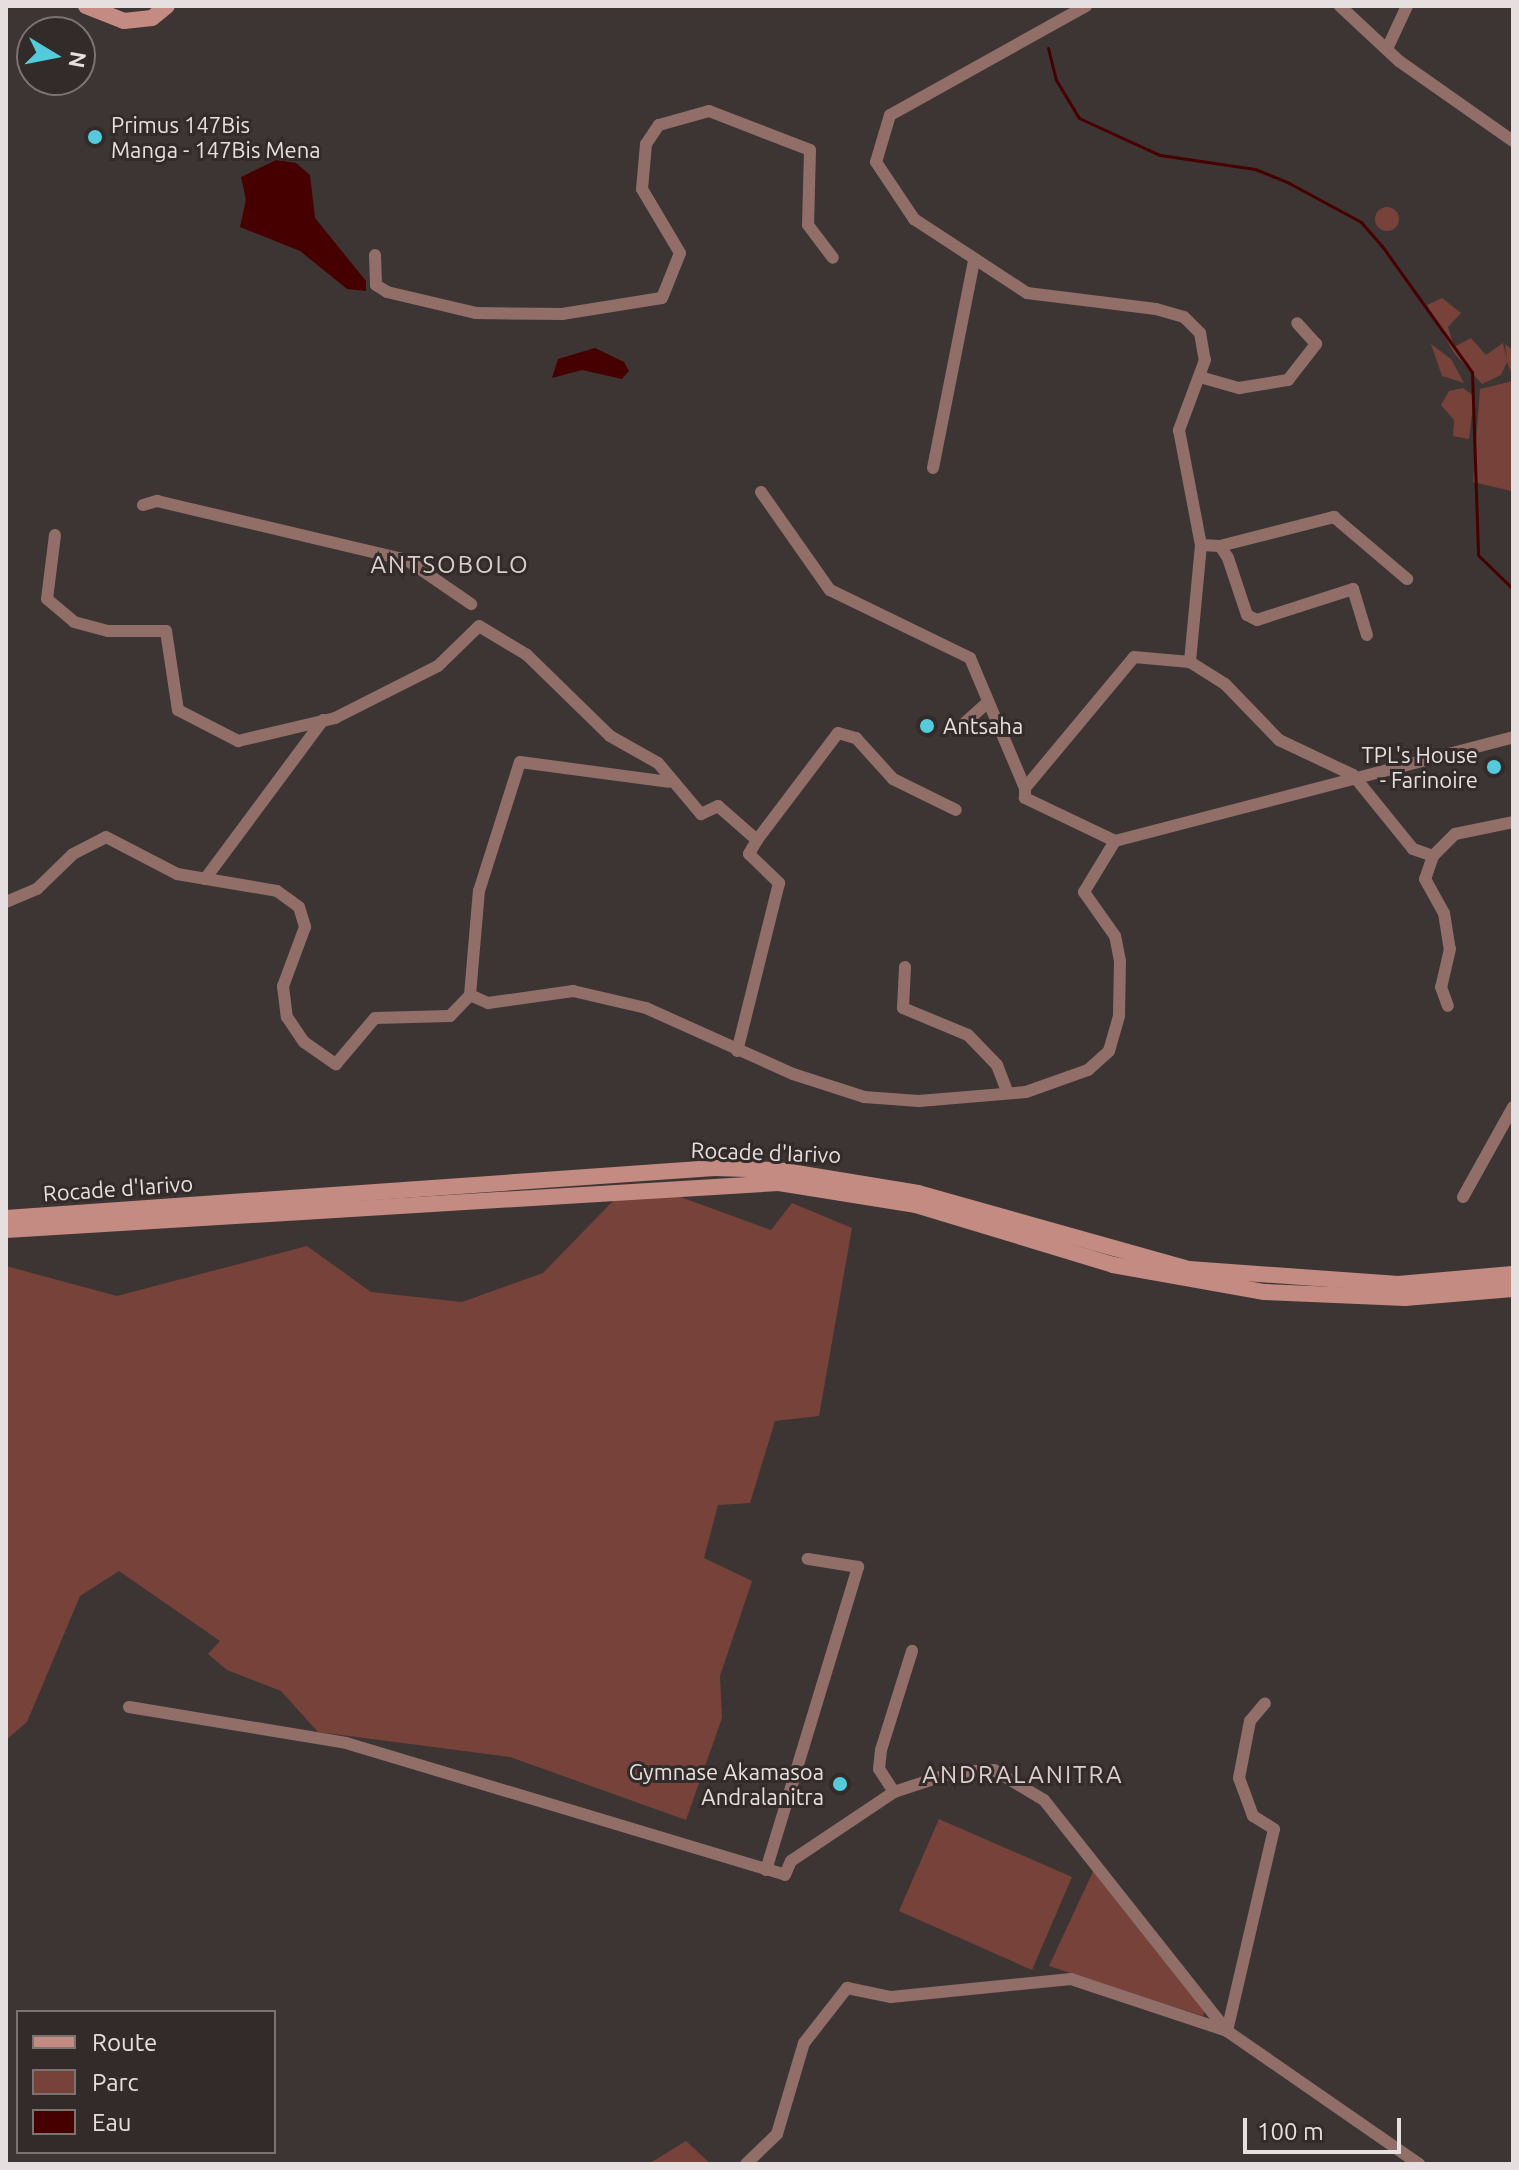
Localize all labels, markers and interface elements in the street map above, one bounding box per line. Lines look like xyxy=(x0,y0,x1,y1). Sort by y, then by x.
north arrow xyxy=(16,16,96,96)
text: N xyxy=(64,50,92,70)
place label: Primus 147Bis Manga - 147Bis Mena xyxy=(111,111,321,162)
marker: Primus 147Bis Manga - 147Bis Mena xyxy=(86,128,104,146)
district label: ANTSOBOLO xyxy=(370,551,530,579)
place label: Antsaha xyxy=(943,713,1023,739)
marker: Antsaha xyxy=(918,717,936,735)
place label: TPL's House - Farinoire xyxy=(1362,741,1478,792)
marker: TPL's House - Farinoire xyxy=(1485,758,1503,776)
street label: Rocade d'Iarivo xyxy=(690,1136,842,1168)
street label: Rocade d'Iarivo xyxy=(42,1170,194,1206)
place label: Gymnase Akamasoa Andralanitra xyxy=(629,1758,824,1810)
district label: ANDRALANITRA xyxy=(922,1761,1124,1789)
marker: Gymnase Akamasoa Andralanitra xyxy=(831,1775,849,1793)
legend xyxy=(16,2010,276,2154)
text: Route xyxy=(92,2029,157,2056)
text: Parc xyxy=(92,2069,139,2096)
scale bar xyxy=(1247,2102,1405,2152)
text: Eau xyxy=(92,2109,131,2136)
text: 100 m xyxy=(1257,2118,1324,2145)

